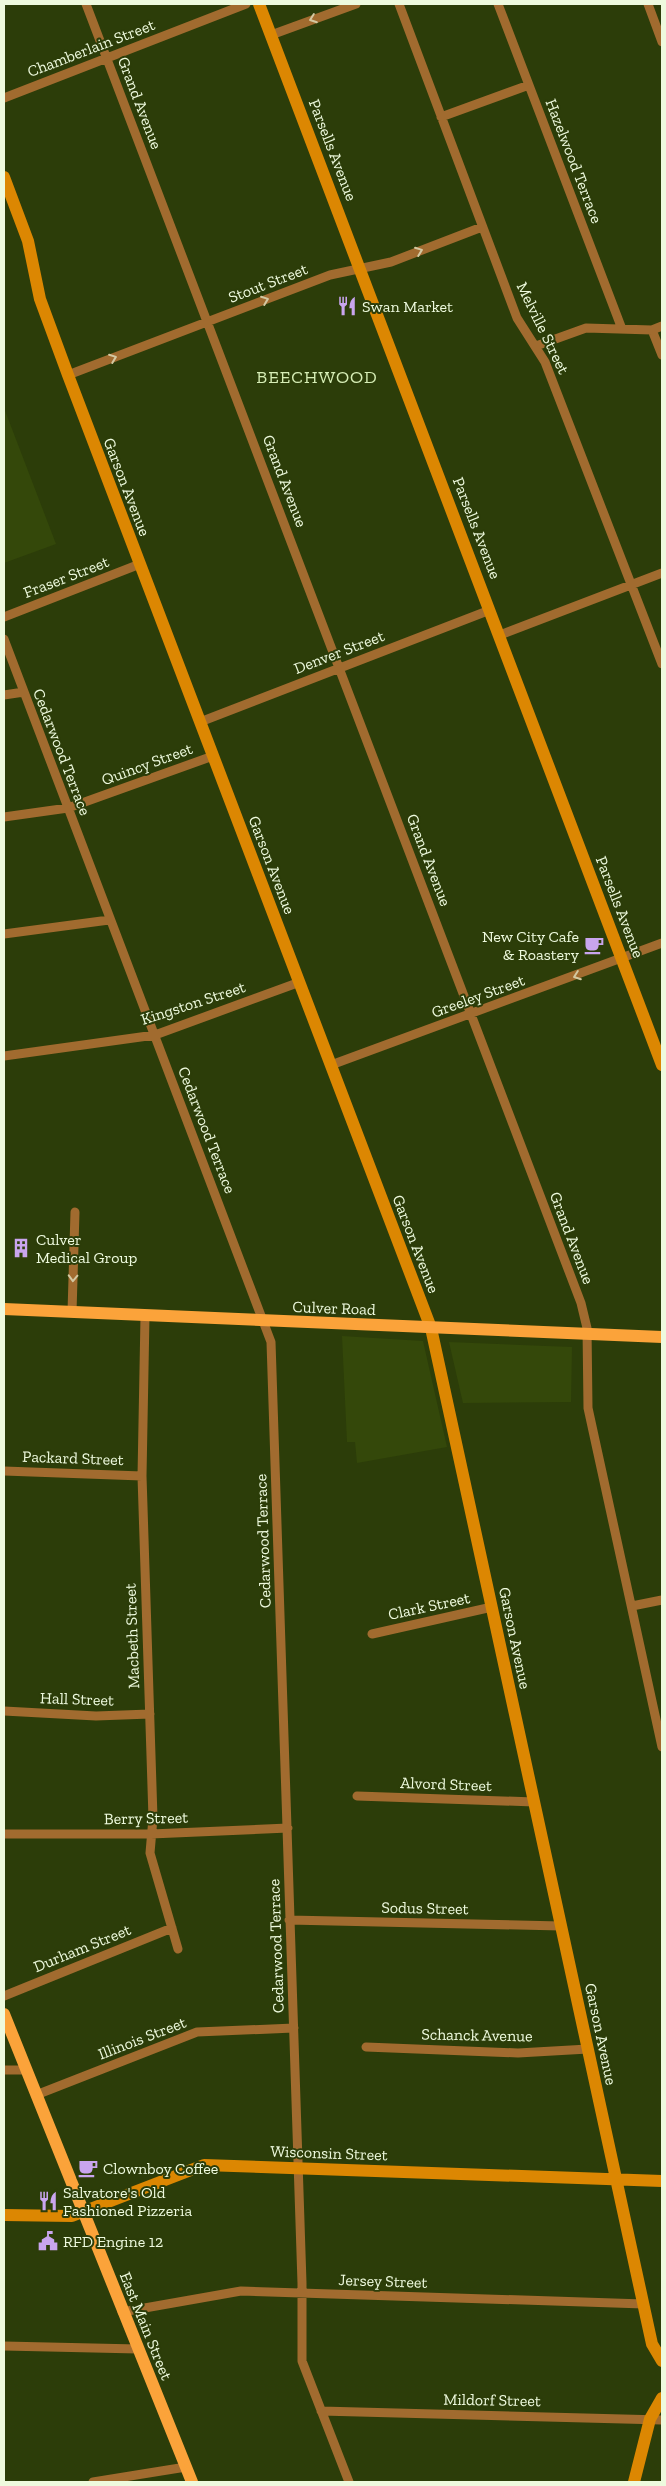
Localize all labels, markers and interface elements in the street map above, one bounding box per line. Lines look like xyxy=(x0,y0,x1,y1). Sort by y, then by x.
one-way arrow xyxy=(309,13,318,23)
street label: Chamberlain Street xyxy=(25,15,157,81)
street label: Grand Avenue xyxy=(114,54,166,152)
street label: Parsells Avenue xyxy=(305,96,361,204)
street label: Hazelwood Terrace xyxy=(542,96,606,226)
one-way arrow xyxy=(415,247,423,257)
street label: Stout Street xyxy=(226,259,310,307)
street label: Melville Street xyxy=(513,279,573,377)
restaurant icon: Swan Market xyxy=(336,295,358,317)
one-way arrow xyxy=(260,296,269,306)
place label: Swan Market xyxy=(362,297,453,316)
one-way arrow xyxy=(108,354,117,364)
district label: BEECHWOOD xyxy=(256,366,378,388)
street label: Grand Avenue xyxy=(259,432,311,530)
street label: Garson Avenue xyxy=(100,435,154,539)
street label: Parsells Avenue xyxy=(449,474,505,582)
street label: Fraser Street xyxy=(21,552,112,602)
street label: Denver Street xyxy=(291,626,387,678)
street label: Cedarwood Terrace xyxy=(29,686,95,818)
street label: Quincy Street xyxy=(99,739,195,789)
street label: Grand Avenue xyxy=(403,811,455,909)
street label: Garson Avenue xyxy=(245,813,299,917)
street label: Parsells Avenue xyxy=(592,853,648,961)
place label: New City Cafe & Roastery xyxy=(482,927,580,964)
cafe icon: New City Cafe & Roastery xyxy=(583,934,605,956)
street label: Greeley Street xyxy=(429,970,527,1022)
one-way arrow xyxy=(573,970,581,980)
street label: Kingston Street xyxy=(138,977,248,1029)
street label: Cedarwood Terrace xyxy=(174,1064,240,1196)
street label: Grand Avenue xyxy=(546,1189,598,1287)
street label: Garson Avenue xyxy=(389,1192,443,1296)
place label: Culver Medical Group xyxy=(36,1230,137,1267)
building icon: Culver Medical Group xyxy=(10,1237,32,1259)
one-way arrow xyxy=(68,1274,78,1282)
street label: Culver Road xyxy=(292,1297,376,1319)
street label: Packard Street xyxy=(22,1447,124,1469)
street label: Cedarwood Terrace xyxy=(251,1474,275,1608)
street label: Macbeth Street xyxy=(121,1583,143,1689)
street label: Garson Avenue xyxy=(495,1585,535,1691)
street label: Clark Street xyxy=(386,1588,472,1624)
street label: Hall Street xyxy=(40,1688,114,1710)
street label: Alvord Street xyxy=(400,1773,492,1795)
street label: Berry Street xyxy=(104,1808,188,1828)
street label: Cedarwood Terrace xyxy=(264,1879,288,2013)
street label: Sodus Street xyxy=(381,1898,469,1918)
street label: Durham Street xyxy=(31,1920,133,1976)
street label: Garson Avenue xyxy=(581,1981,621,2087)
street label: Illinois Street xyxy=(95,2012,189,2063)
street label: Schanck Avenue xyxy=(421,2025,533,2045)
street label: Wisconsin Street xyxy=(270,2141,388,2165)
cafe icon: Clownboy Coffee xyxy=(77,2157,99,2179)
place label: Clownboy Coffee xyxy=(103,2159,218,2178)
place label: Salvatore's Old Fashioned Pizzeria xyxy=(63,2183,192,2220)
restaurant icon: Salvatore's Old Fashioned Pizzeria xyxy=(37,2190,59,2212)
public building icon: RFD Engine 12 xyxy=(37,2230,59,2252)
place label: RFD Engine 12 xyxy=(63,2232,163,2251)
street label: East Main Street xyxy=(116,2269,176,2383)
street label: Jersey Street xyxy=(338,2270,428,2292)
street label: Mildorf Street xyxy=(443,2390,541,2410)

